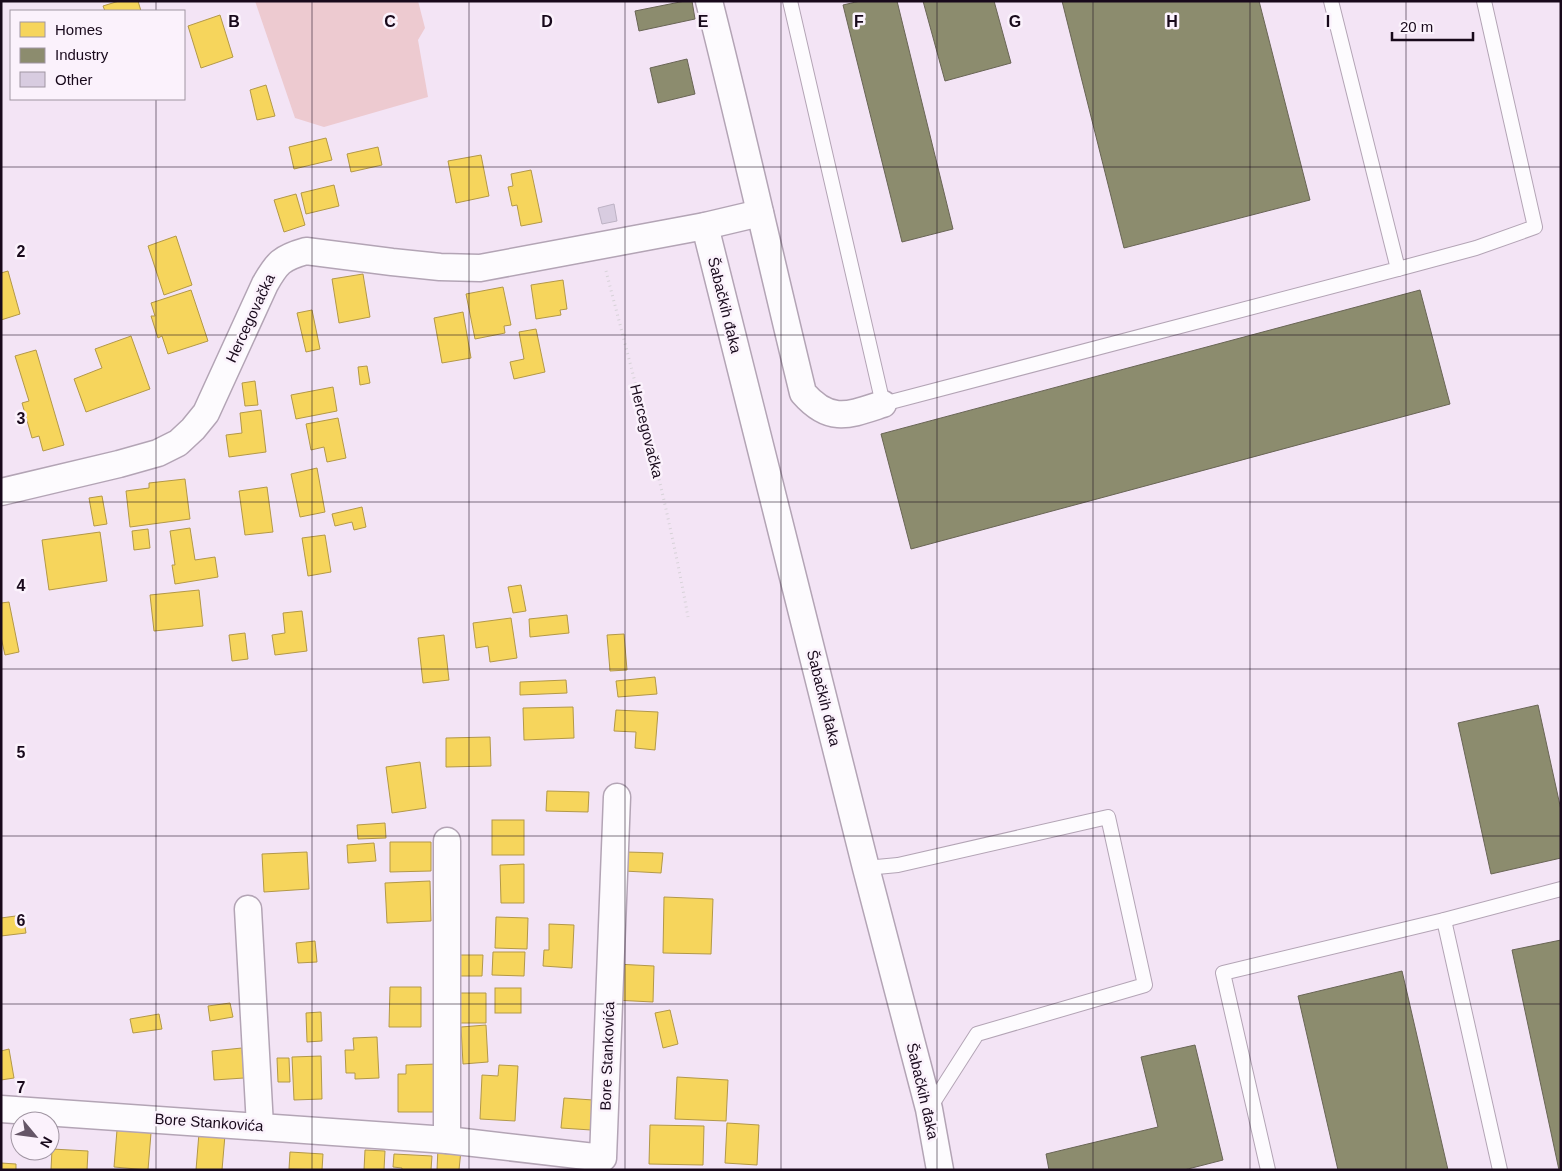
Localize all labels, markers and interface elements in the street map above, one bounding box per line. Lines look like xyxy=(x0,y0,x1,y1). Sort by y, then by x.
legend xyxy=(10,10,185,100)
scale bar xyxy=(1392,10,1473,42)
text: B xyxy=(228,13,240,30)
text: C xyxy=(384,13,396,30)
text: D xyxy=(541,13,553,30)
text: E xyxy=(698,13,709,30)
text: F xyxy=(854,13,864,30)
text: G xyxy=(1009,13,1021,30)
text: H xyxy=(1166,13,1178,30)
text: I xyxy=(1326,13,1330,30)
text: 20 m xyxy=(1400,18,1433,35)
text: Homes xyxy=(55,21,103,38)
text: Industry xyxy=(55,46,109,63)
text: Other xyxy=(55,71,93,88)
text: 2 xyxy=(17,243,26,260)
street label: Šabačkih đaka xyxy=(705,255,745,355)
street label: Hercegovačka xyxy=(222,270,278,365)
street label: Hercegovačka xyxy=(627,382,667,480)
text: 3 xyxy=(17,410,26,427)
text: 4 xyxy=(17,577,26,594)
street label: Šabačkih đaka xyxy=(804,648,844,748)
text: 5 xyxy=(17,744,26,761)
text: 6 xyxy=(17,912,26,929)
street label: Bore Stankovića xyxy=(597,1000,617,1111)
street label: Šabačkih đaka xyxy=(904,1041,942,1141)
text: 7 xyxy=(17,1079,26,1096)
street label: Bore Stankovića xyxy=(154,1110,265,1134)
north arrow xyxy=(10,1111,60,1161)
text: N xyxy=(37,1134,56,1151)

